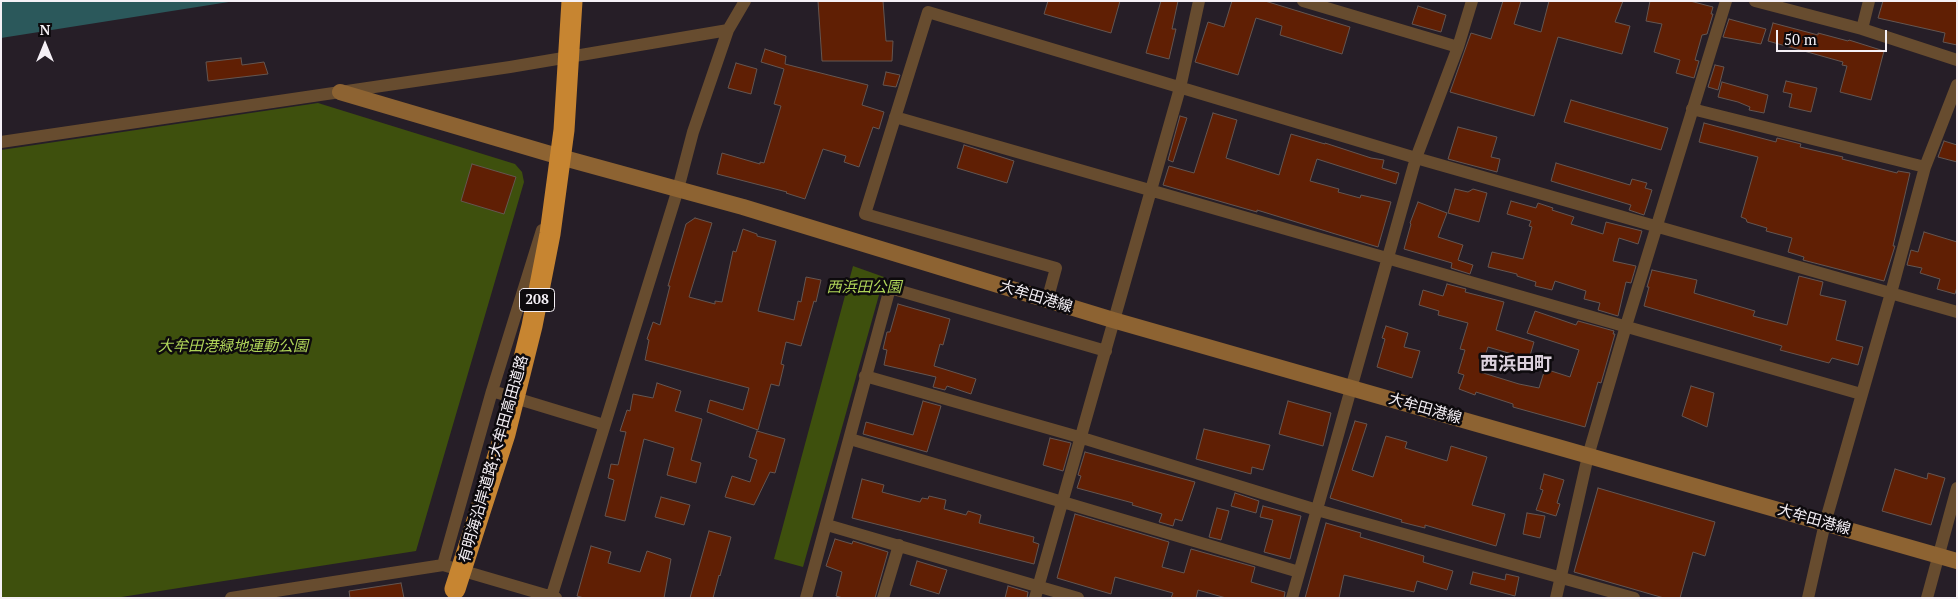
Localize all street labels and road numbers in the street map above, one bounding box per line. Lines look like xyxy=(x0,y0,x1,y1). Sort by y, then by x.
street label: 大牟田港線 xyxy=(998,277,1074,317)
road number: 208 xyxy=(520,288,554,312)
street label: 有明海沿岸道路;大牟田高田道路 xyxy=(456,353,532,565)
street label: 大牟田港線 xyxy=(1386,390,1464,428)
street label: 大牟田港線 xyxy=(1775,501,1853,539)

